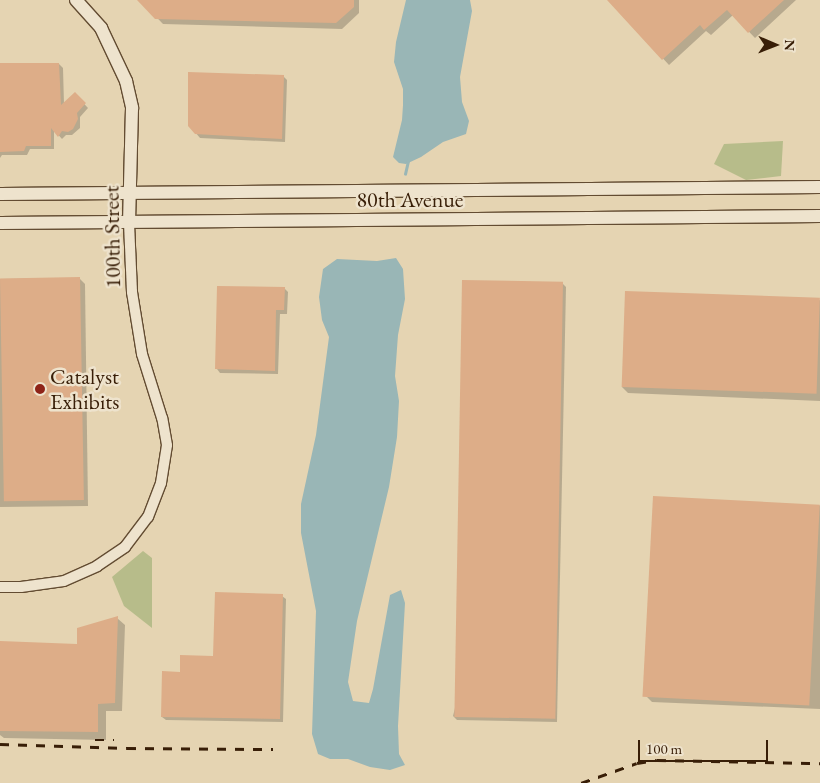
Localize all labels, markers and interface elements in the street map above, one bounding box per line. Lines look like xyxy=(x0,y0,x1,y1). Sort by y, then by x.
north arrow xyxy=(750,20,800,70)
text: N xyxy=(781,39,799,51)
street label: 100th Street xyxy=(98,185,126,289)
street label: 80th Avenue xyxy=(357,187,463,213)
place label: Catalyst Exhibits xyxy=(50,363,119,414)
marker: Catalyst Exhibits xyxy=(34,383,46,395)
scale bar xyxy=(640,730,770,762)
text: 100 m xyxy=(646,739,682,758)

